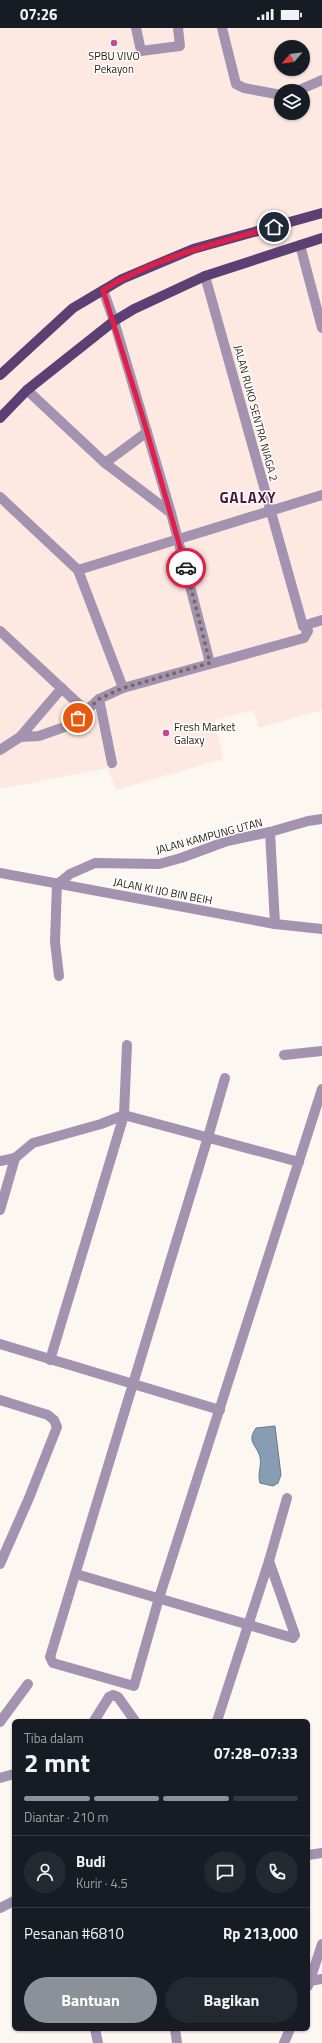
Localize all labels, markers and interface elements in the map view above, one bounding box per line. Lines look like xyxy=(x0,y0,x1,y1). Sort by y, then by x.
text: 07:26 xyxy=(20,3,57,26)
marker: SPBU VIVO Pekayon xyxy=(109,38,119,48)
north arrow xyxy=(274,40,310,76)
map controls xyxy=(274,40,310,120)
place label: SPBU VIVO Pekayon xyxy=(88,48,140,77)
button: layers xyxy=(274,84,310,120)
pin xyxy=(257,210,291,244)
icon: home xyxy=(263,216,285,238)
street label: JALAN RUKO SENTRA NIAGA 2 xyxy=(230,343,282,483)
district label: GALAXY xyxy=(219,486,277,509)
courier xyxy=(166,548,206,588)
icon: car xyxy=(175,557,197,579)
pin xyxy=(61,701,95,735)
icon: bag xyxy=(67,707,89,729)
place label: Fresh Market Galaxy xyxy=(174,719,235,748)
marker: Fresh Market Galaxy xyxy=(161,728,171,738)
street label: JALAN KAMPUNG UTAN xyxy=(154,814,264,858)
street label: JALAN KI IJO BIN BEIH xyxy=(112,874,214,908)
text: Tiba dalam xyxy=(24,1728,84,1748)
text: 07:28–07:33 xyxy=(214,1742,298,1765)
text: 2 mnt xyxy=(24,1743,90,1782)
text: Diantar · 210 m xyxy=(24,1807,108,1827)
text: Budi xyxy=(76,1850,106,1873)
button: person xyxy=(24,1851,66,1893)
button: chat xyxy=(204,1851,246,1893)
button: phone xyxy=(256,1851,298,1893)
text: Kurir · 4.5 xyxy=(76,1873,128,1893)
text: Pesanan #6810 xyxy=(24,1922,124,1945)
text: Rp 213,000 xyxy=(223,1922,298,1945)
button: Bantuan xyxy=(24,1977,157,2023)
button: Bagikan xyxy=(165,1977,298,2023)

